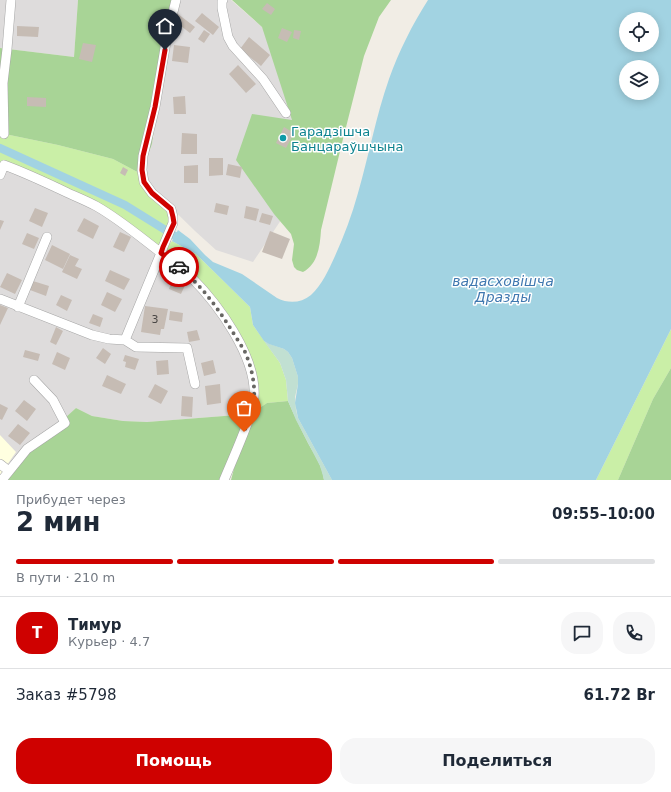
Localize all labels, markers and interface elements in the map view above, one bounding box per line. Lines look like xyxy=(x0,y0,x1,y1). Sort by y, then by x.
pin xyxy=(148,9,182,50)
map controls xyxy=(619,12,659,100)
button: locate xyxy=(619,12,659,52)
icon: home xyxy=(154,15,176,37)
button: layers xyxy=(619,60,659,100)
place label: Гарадзішча Банцараўшчына xyxy=(291,124,403,154)
marker: Гарадзішча Банцараўшчына xyxy=(278,133,288,143)
courier xyxy=(159,247,199,287)
icon: car xyxy=(168,256,190,278)
water label: вадасховішча Дразды xyxy=(452,273,554,305)
house number: 3 xyxy=(152,313,159,326)
pin xyxy=(227,391,261,432)
icon: bag xyxy=(233,397,255,419)
text: Прибудет через xyxy=(16,492,126,507)
text: 09:55–10:00 xyxy=(552,505,655,523)
text: 2 мин xyxy=(16,507,101,537)
text: В пути · 210 m xyxy=(16,570,115,585)
button: chat xyxy=(561,612,603,654)
button: phone xyxy=(613,612,655,654)
text: Тимур xyxy=(68,616,122,634)
text: Т xyxy=(32,624,42,642)
text: Курьер · 4.7 xyxy=(68,634,150,649)
text: Заказ #5798 xyxy=(16,686,117,704)
text: 61.72 Br xyxy=(584,686,655,704)
button: Помощь xyxy=(16,738,332,784)
button: Поделиться xyxy=(340,738,655,784)

